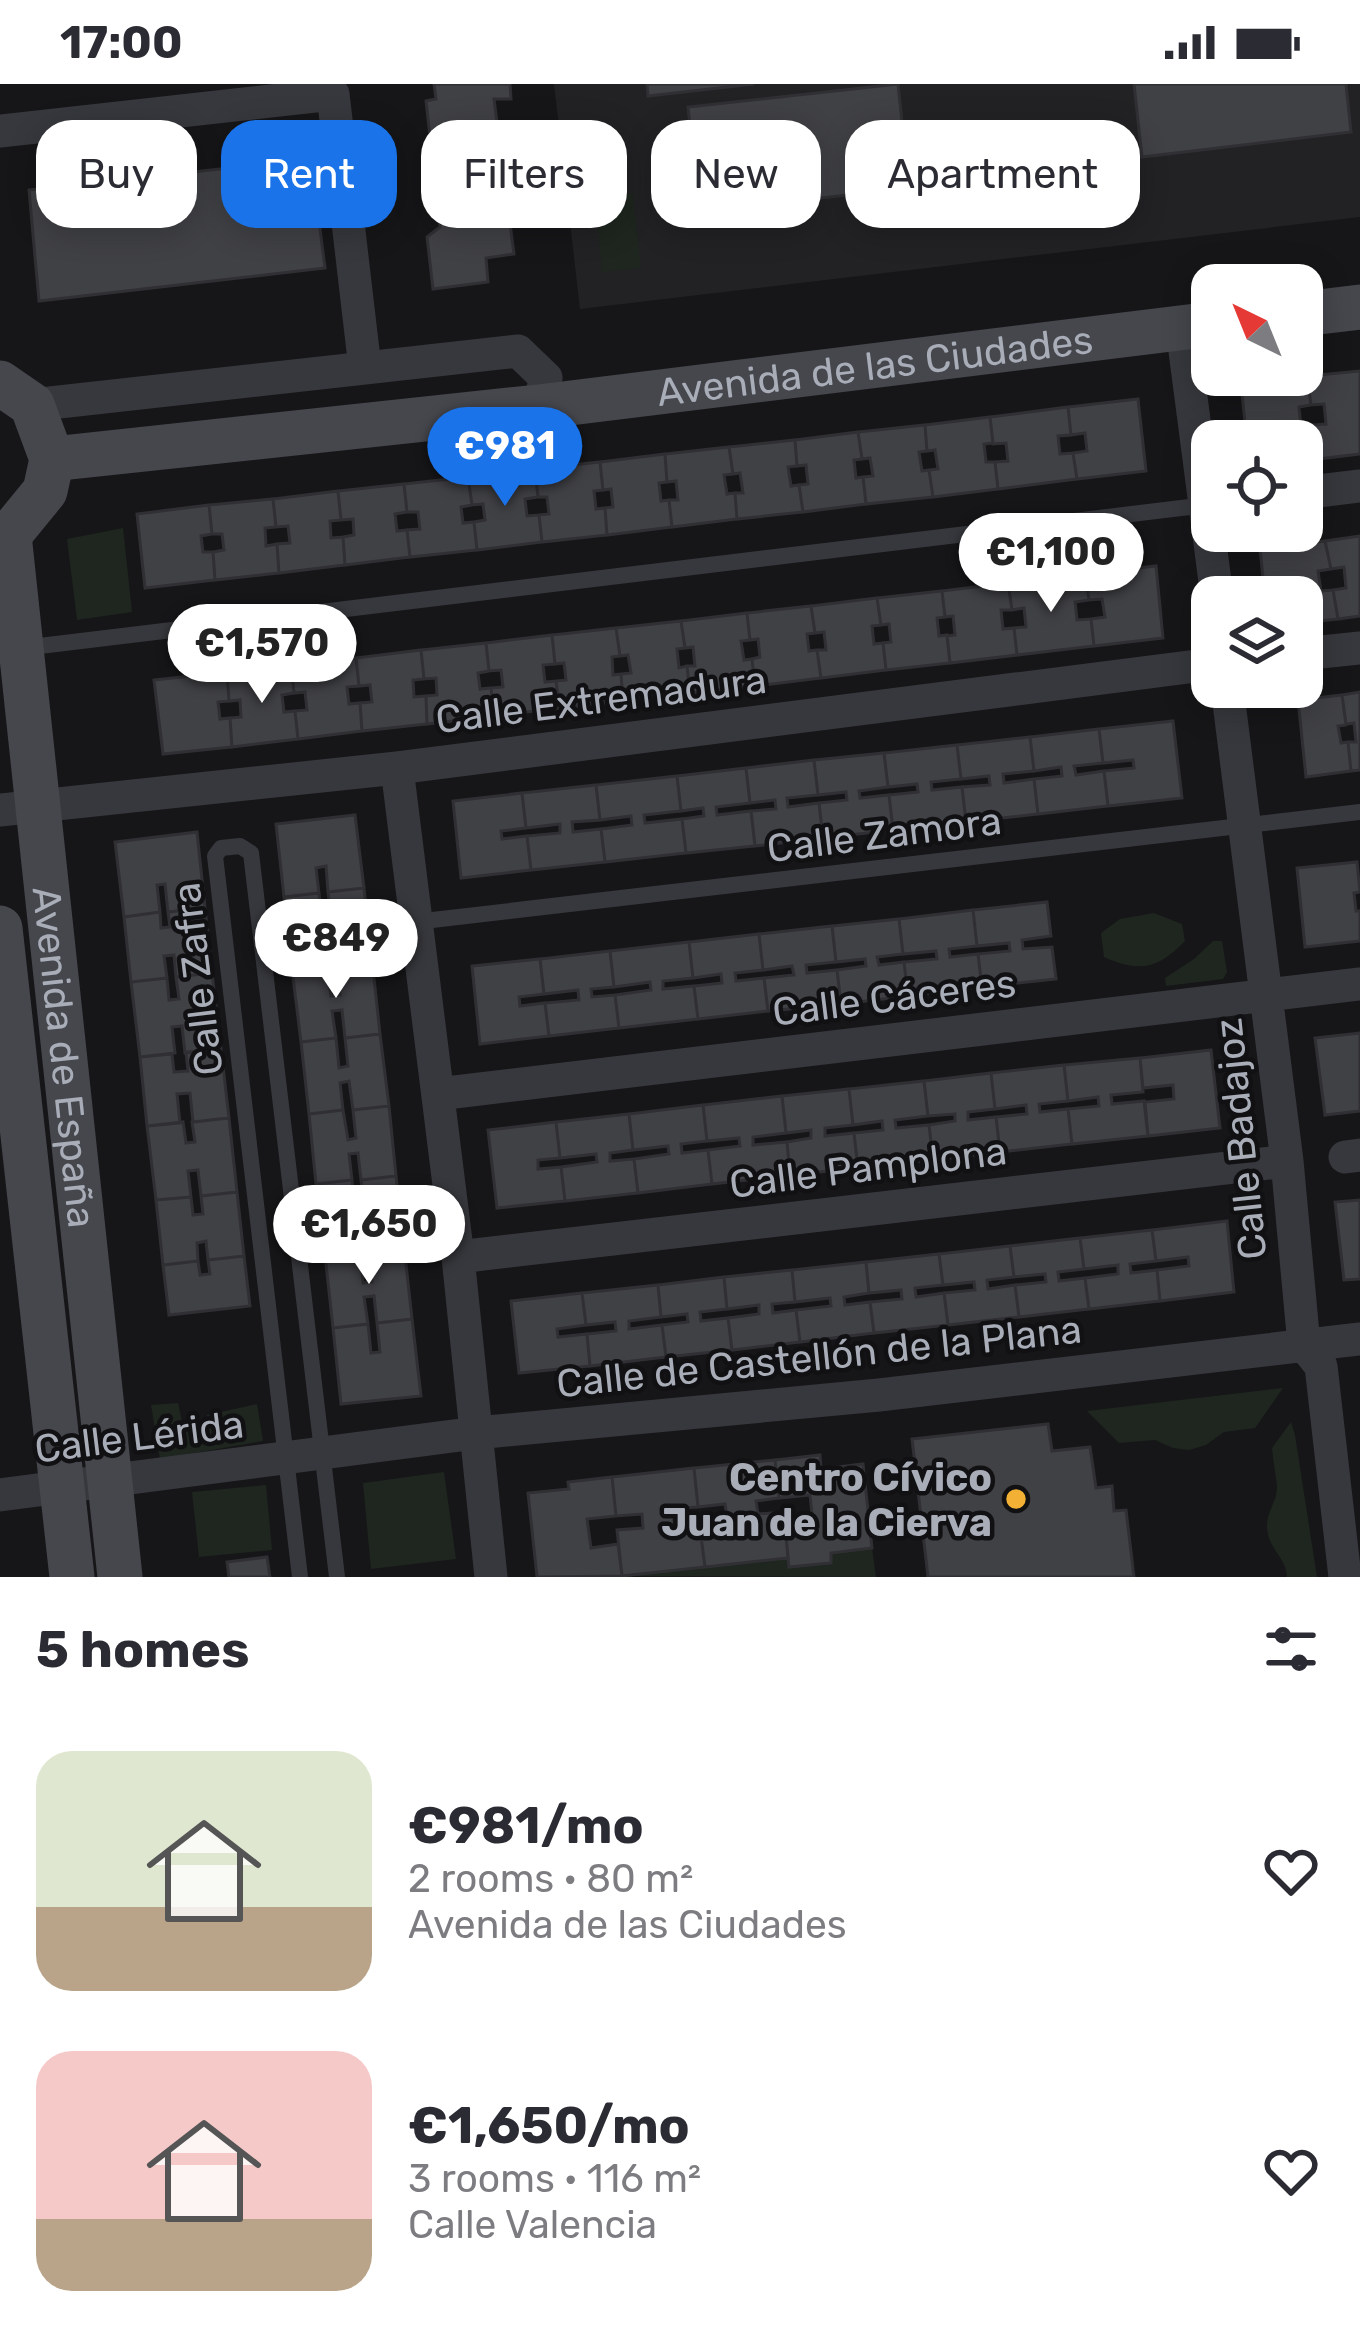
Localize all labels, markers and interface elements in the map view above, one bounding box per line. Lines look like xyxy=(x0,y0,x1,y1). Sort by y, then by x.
text: 17:00 xyxy=(60,16,183,69)
chip: Buy xyxy=(36,120,197,228)
chip: Rent xyxy=(221,120,397,228)
chip: Filters xyxy=(421,120,627,228)
chip: New xyxy=(651,120,821,228)
chip: Apartment xyxy=(845,120,1140,228)
north arrow xyxy=(1191,264,1323,396)
map controls xyxy=(1191,264,1323,708)
street label: Avenida de las Ciudades xyxy=(654,317,1095,416)
pin: €981 xyxy=(434,407,576,509)
button: locate xyxy=(1191,420,1323,552)
text: €981 xyxy=(454,423,556,469)
pin: €1,100 xyxy=(953,513,1149,615)
text: €1,100 xyxy=(986,529,1116,575)
button: layers xyxy=(1191,576,1323,708)
pin: €1,570 xyxy=(164,604,360,706)
text: €1,570 xyxy=(195,620,329,666)
street label: Calle Extremadura xyxy=(433,657,769,743)
street label: Calle Zamora xyxy=(764,798,1004,872)
street label: Calle Zafra xyxy=(163,880,233,1078)
street label: Avenida de España xyxy=(23,884,105,1230)
pin: €849 xyxy=(265,899,407,1001)
text: €849 xyxy=(282,915,390,961)
street label: Calle Cáceres xyxy=(770,960,1018,1036)
street label: Calle Badajoz xyxy=(1205,1016,1277,1262)
street label: Calle Pamplona xyxy=(727,1128,1009,1208)
pin: €1,650 xyxy=(271,1185,467,1287)
text: €1,650 xyxy=(300,1201,438,1247)
street label: Calle de Castellón de la Plana xyxy=(554,1307,1084,1407)
street label: Calle Lérida xyxy=(32,1401,246,1473)
place label: Centro Cívico Juan de la Cierva xyxy=(661,1455,992,1546)
marker: Centro Cívico Juan de la Cierva xyxy=(1003,1486,1029,1512)
icon: filters xyxy=(1258,1616,1324,1682)
text: 5 homes xyxy=(36,1619,249,1680)
text: €981/mo xyxy=(408,1795,644,1856)
icon: home xyxy=(132,1799,276,1943)
icon: heart xyxy=(1258,1838,1324,1904)
text: 2 rooms · 80 m² xyxy=(408,1856,693,1902)
text: Avenida de las Ciudades xyxy=(408,1902,847,1948)
text: €1,650/mo xyxy=(408,2095,690,2156)
icon: home xyxy=(132,2099,276,2243)
icon: heart xyxy=(1258,2138,1324,2204)
text: 3 rooms · 116 m² xyxy=(408,2156,701,2202)
text: Calle Valencia xyxy=(408,2202,657,2248)

